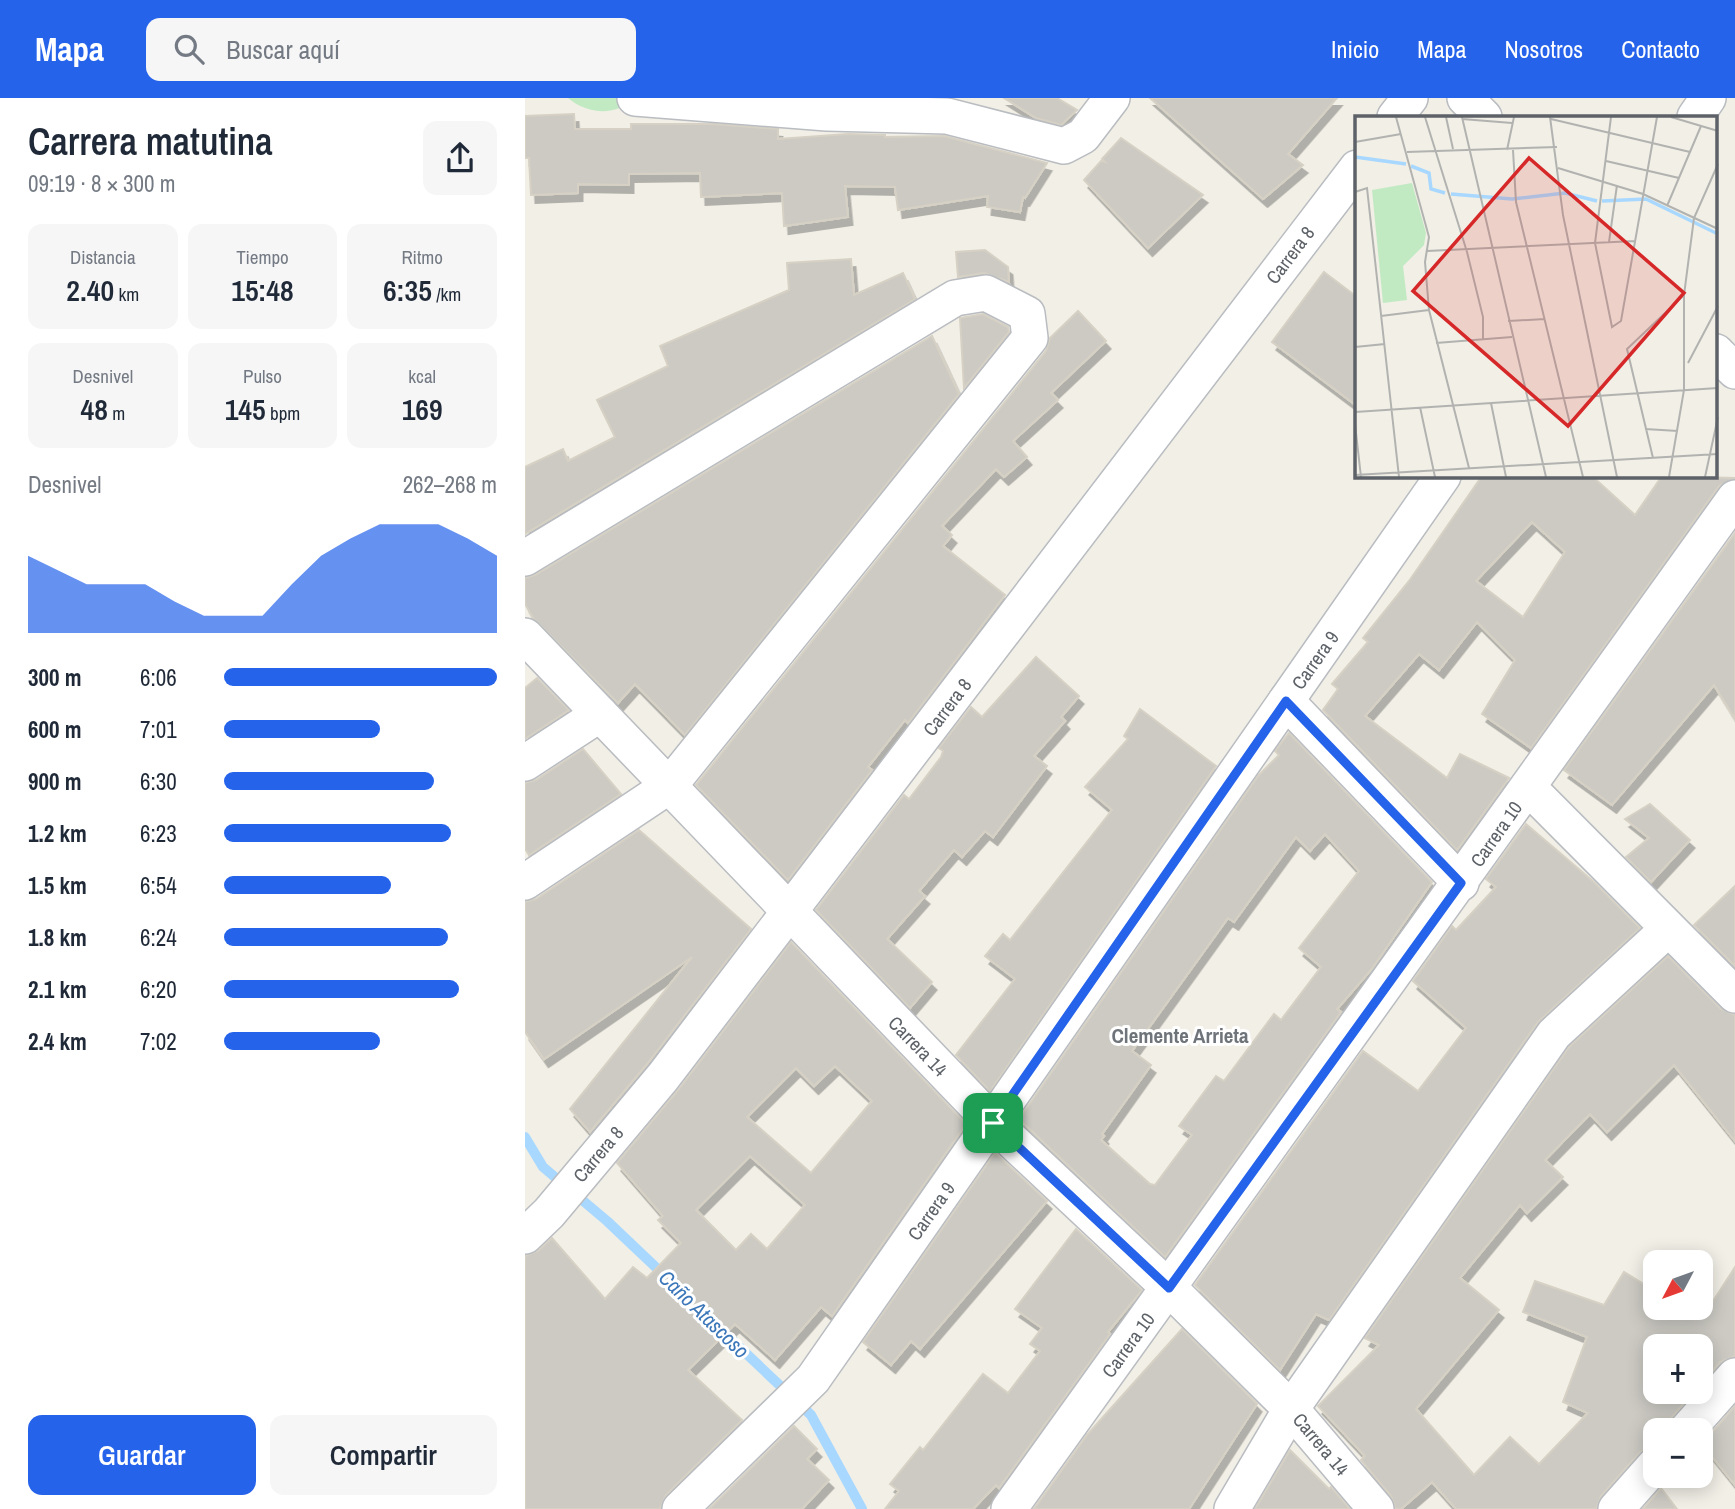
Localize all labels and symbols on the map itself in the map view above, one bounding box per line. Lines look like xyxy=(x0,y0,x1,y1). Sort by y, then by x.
inset map xyxy=(1355,116,1717,478)
street label: Carrera 8 xyxy=(1260,221,1320,289)
street label: Carrera 9 xyxy=(1285,626,1345,694)
street label: Carrera 8 xyxy=(917,673,977,741)
street label: Carrera 10 xyxy=(1464,796,1528,872)
street label: Carrera 14 xyxy=(883,1010,953,1082)
district label: Clemente Arrieta xyxy=(1111,1021,1249,1050)
pin xyxy=(963,1093,1023,1153)
street label: Carrera 8 xyxy=(567,1120,629,1188)
street label: Carrera 9 xyxy=(901,1177,961,1245)
north arrow xyxy=(1643,1250,1713,1320)
water label: Caño Atascoso xyxy=(652,1263,756,1365)
street label: Carrera 10 xyxy=(1096,1307,1160,1383)
street label: Carrera 14 xyxy=(1287,1407,1355,1481)

